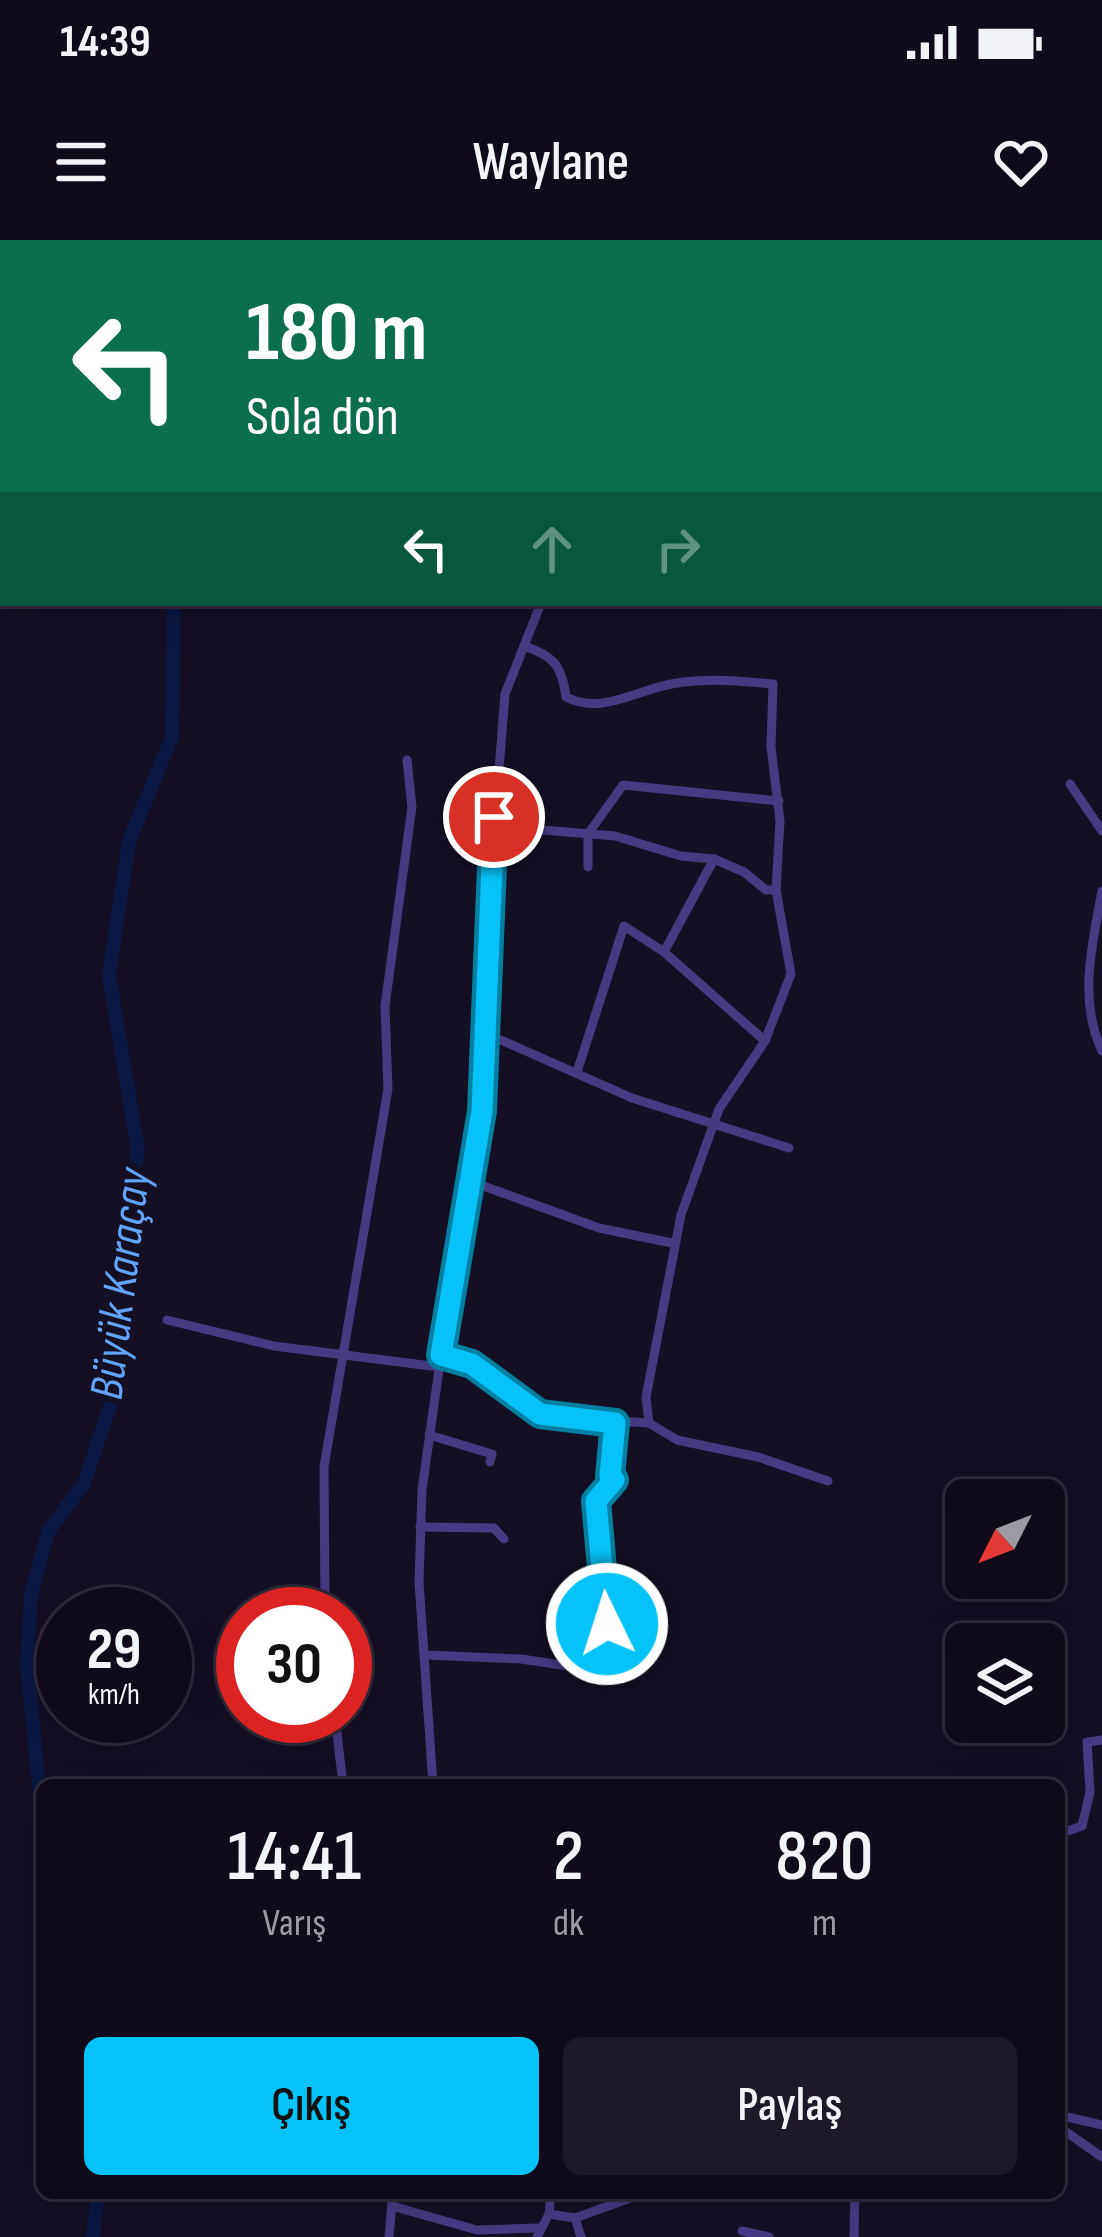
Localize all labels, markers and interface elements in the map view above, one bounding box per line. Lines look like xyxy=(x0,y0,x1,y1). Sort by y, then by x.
text: 14:39 xyxy=(60,15,150,70)
icon: menu xyxy=(48,129,114,195)
icon: heart xyxy=(988,129,1054,195)
text: Waylane xyxy=(473,130,629,195)
text: 180 m xyxy=(246,283,427,384)
icon: left xyxy=(48,288,204,444)
text: Sola dön xyxy=(246,385,399,450)
icon: left xyxy=(393,516,459,582)
icon: ahead xyxy=(519,516,585,582)
icon: right xyxy=(645,516,711,582)
pin xyxy=(443,766,545,868)
icon: arrive xyxy=(461,784,527,850)
water label: Büyük Karaçay xyxy=(79,1163,164,1403)
north arrow xyxy=(945,1479,1065,1599)
map controls xyxy=(945,1479,1065,1743)
position arrow xyxy=(544,1561,670,1687)
speed limit sign: 30 xyxy=(216,1587,372,1743)
text: 29 xyxy=(87,1614,141,1686)
button: layers xyxy=(945,1623,1065,1743)
text: km/h xyxy=(88,1677,140,1713)
text: 14:41 xyxy=(228,1814,361,1901)
text: 2 xyxy=(553,1814,584,1901)
text: 820 xyxy=(776,1814,873,1901)
text: Varış xyxy=(262,1900,326,1947)
text: dk xyxy=(553,1900,584,1947)
text: m xyxy=(812,1900,837,1947)
button: Çıkış xyxy=(84,2037,539,2175)
button: Paylaş xyxy=(563,2037,1017,2175)

